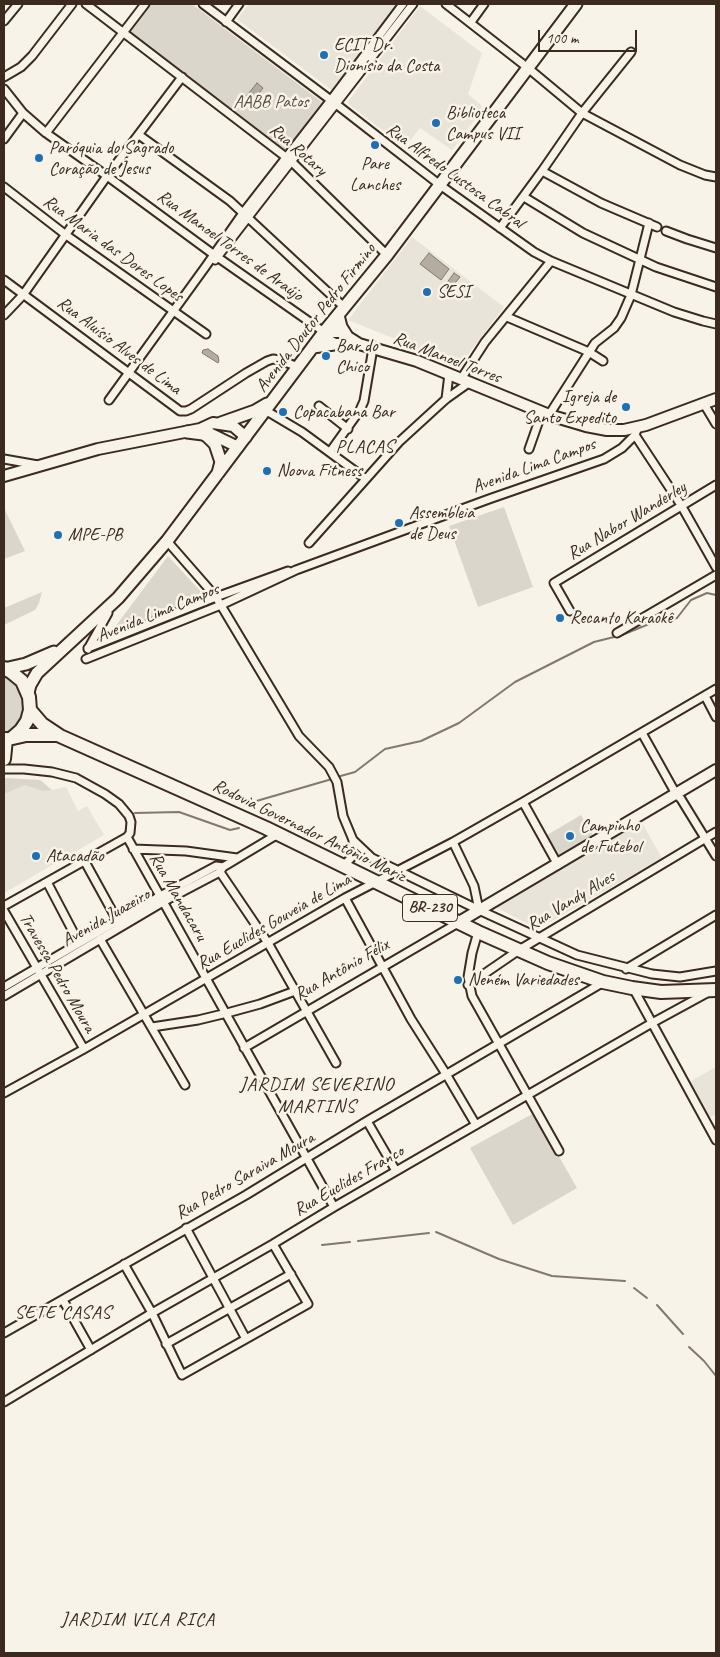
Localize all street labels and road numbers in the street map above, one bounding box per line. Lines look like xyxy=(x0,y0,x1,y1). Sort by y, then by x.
street label: Rua Rotary xyxy=(265,119,331,181)
street label: Rua Alfredo Lustosa Cabral xyxy=(382,119,528,233)
street label: Rua Manoel Torres de Araújo xyxy=(153,186,307,306)
street label: Rua Maria das Dores Lopes xyxy=(39,191,187,307)
street label: Avenida Doutor Pedro Firmino xyxy=(251,239,381,397)
street label: Rua Aluísio Alves de Lima xyxy=(53,292,185,400)
street label: Rua Manoel Torres xyxy=(390,328,504,388)
street label: Avenida Lima Campos xyxy=(469,434,599,498)
street label: Rua Nabor Wanderley xyxy=(564,477,690,565)
street label: Avenida Lima Campos xyxy=(94,579,222,647)
street label: Rodovia Governador Antônio Mariz xyxy=(209,775,409,887)
street label: Rua Mandacaru xyxy=(144,849,212,945)
street label: Rua Vandy Alves xyxy=(523,866,619,936)
street label: Rua Euclides Gouveia de Lima xyxy=(193,869,355,975)
street label: Avenida Juazeiro xyxy=(58,884,154,952)
road number: BR-230 xyxy=(402,894,458,921)
street label: Travessa Pedro Moura xyxy=(14,909,100,1037)
street label: Rua Antônio Félix xyxy=(291,934,393,1006)
street label: Rua Pedro Saraiva Moura xyxy=(172,1127,318,1225)
street label: Rua Euclides Franco xyxy=(290,1141,408,1221)

